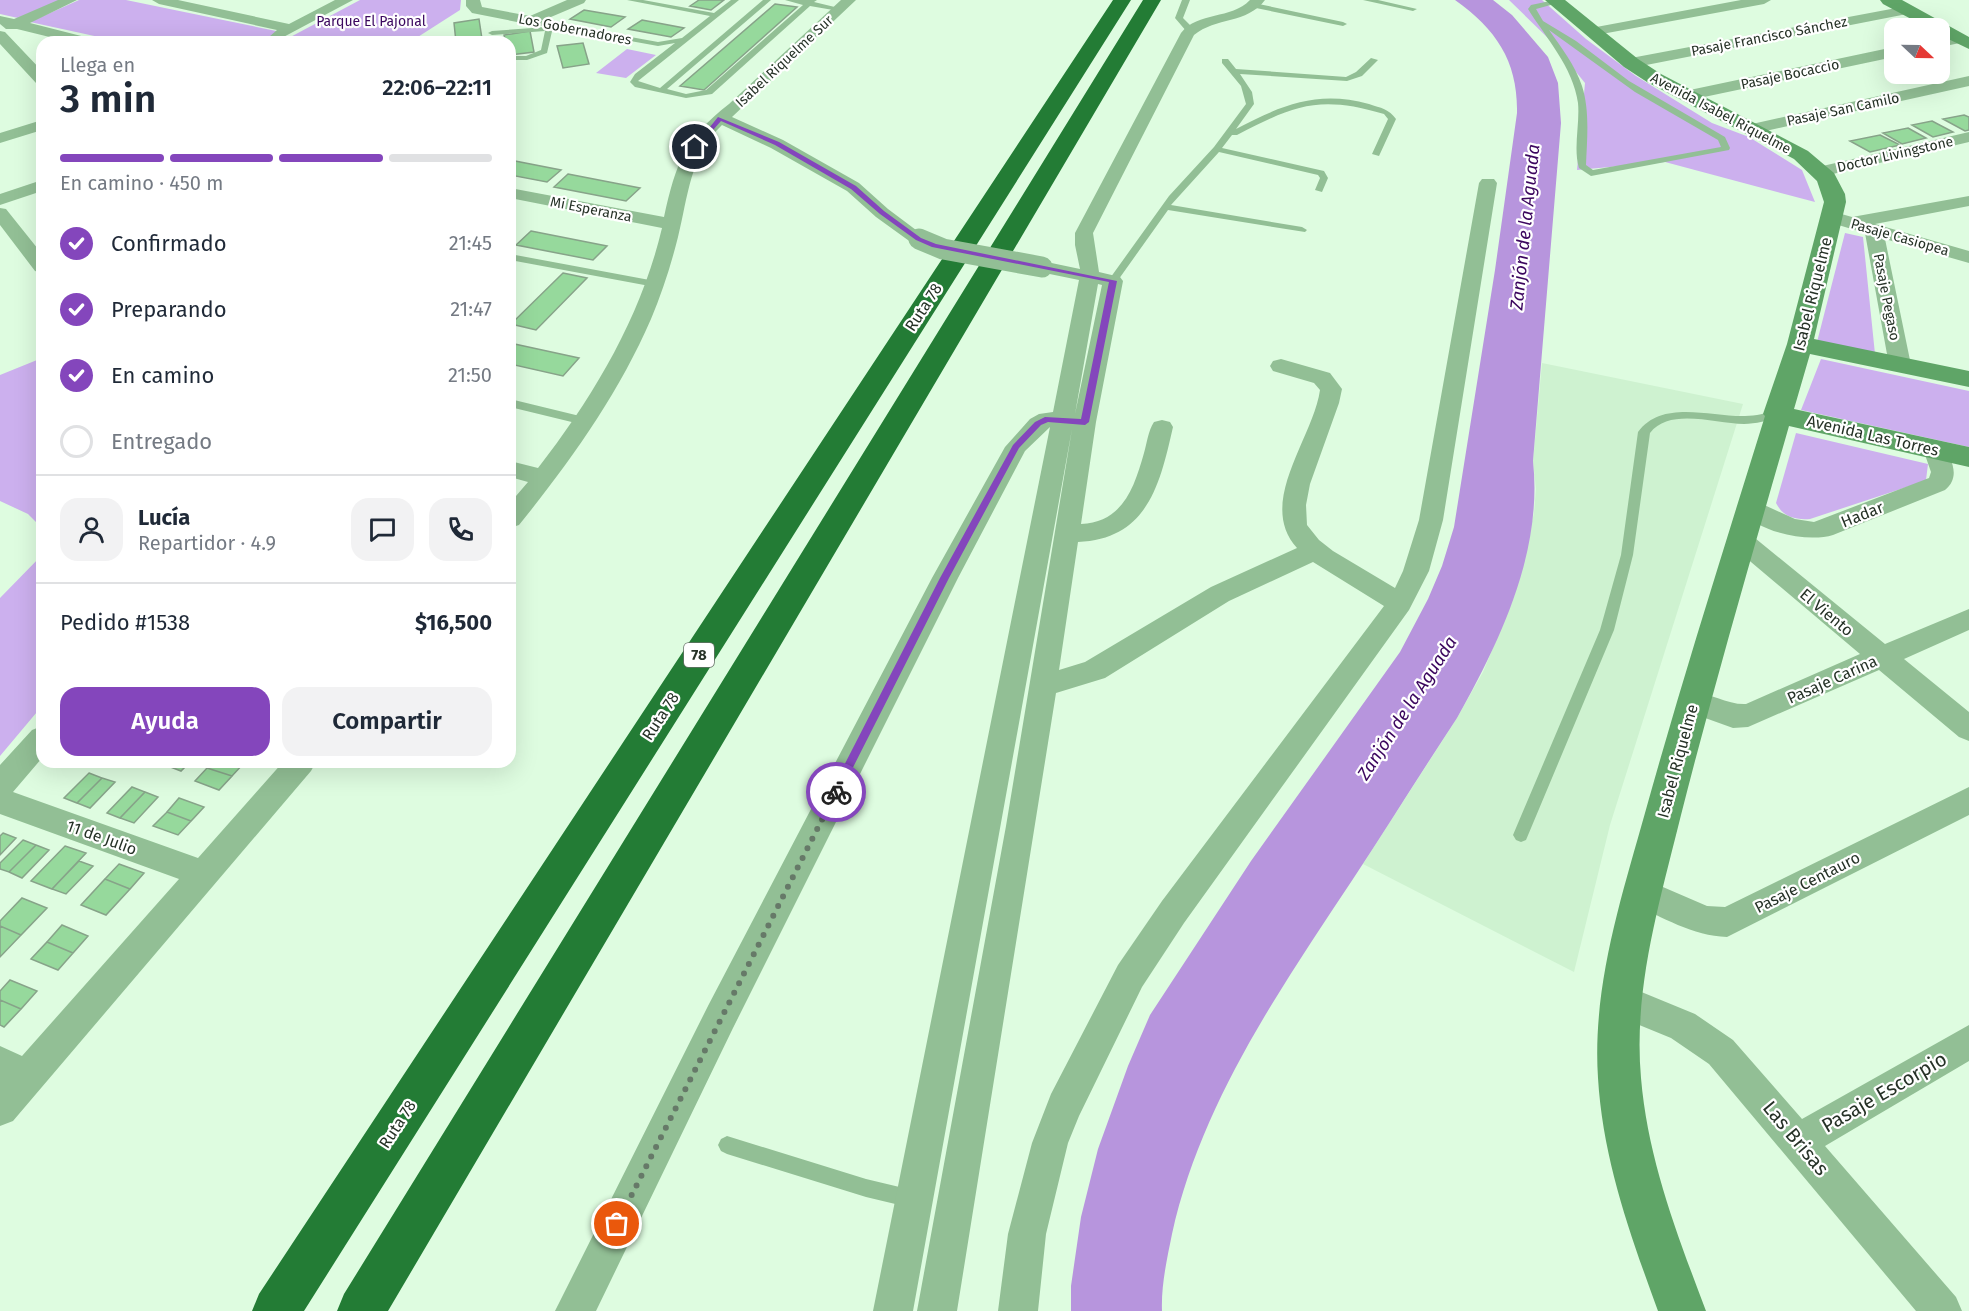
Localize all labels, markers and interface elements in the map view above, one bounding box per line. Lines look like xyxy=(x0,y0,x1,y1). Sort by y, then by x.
street label: Los Gobernadores xyxy=(517,10,633,49)
street label: Isabel Riquelme Sur xyxy=(732,11,837,111)
park label: Parque El Pajonal xyxy=(316,13,426,30)
street label: Pasaje Francisco Sánchez xyxy=(1690,13,1849,60)
north arrow xyxy=(1884,18,1950,84)
map controls xyxy=(1884,18,1950,84)
text: Llega en xyxy=(60,53,135,77)
street label: Pasaje Bocaccio xyxy=(1739,56,1841,93)
street label: Avenida Isabel Riquelme xyxy=(1648,69,1794,158)
text: 22:06–22:11 xyxy=(382,74,492,101)
text: 3 min xyxy=(60,76,156,122)
street label: Pasaje San Camilo xyxy=(1785,89,1901,130)
pin xyxy=(669,121,720,172)
icon: home xyxy=(678,130,711,163)
street label: Doctor Livingstone xyxy=(1835,133,1955,176)
water label: Zanjón de la Aguada xyxy=(1505,143,1545,312)
text: En camino · 450 m xyxy=(60,171,223,195)
street label: Mi Esperanza xyxy=(549,193,633,226)
street label: Pasaje Casiopea xyxy=(1849,215,1951,260)
icon: check xyxy=(60,227,93,260)
text: Confirmado xyxy=(111,230,227,257)
text: 21:45 xyxy=(449,231,492,255)
street label: Isabel Riquelme xyxy=(1789,235,1836,353)
street label: Pasaje Pegaso xyxy=(1870,252,1903,342)
street label: Ruta 78 xyxy=(901,280,946,335)
icon: check xyxy=(60,293,93,326)
text: Preparando xyxy=(111,296,227,323)
text: 21:47 xyxy=(450,297,492,321)
icon: check xyxy=(60,359,93,392)
text: En camino xyxy=(111,362,214,389)
text: 21:50 xyxy=(448,363,492,387)
street label: Avenida Las Torres xyxy=(1805,411,1941,460)
text: Entregado xyxy=(111,428,212,455)
street label: Hadar xyxy=(1838,497,1887,532)
button: person xyxy=(60,498,123,561)
button: chat xyxy=(351,498,414,561)
button: phone xyxy=(429,498,492,561)
text: Lucía xyxy=(138,504,190,531)
text: Repartidor · 4.9 xyxy=(138,531,276,555)
street label: El Viento xyxy=(1796,585,1857,640)
text: Pedido #1538 xyxy=(60,609,190,636)
text: $16,500 xyxy=(415,609,492,636)
water label: Zanjón de la Aguada xyxy=(1352,632,1462,785)
road number: 78 xyxy=(684,643,714,667)
street label: Pasaje Carina xyxy=(1784,651,1880,708)
button: Ayuda xyxy=(60,687,270,756)
button: Compartir xyxy=(282,687,492,756)
street label: Ruta 78 xyxy=(638,689,683,744)
street label: Isabel Riquelme xyxy=(1653,702,1702,820)
courier xyxy=(806,762,866,822)
icon: bike xyxy=(820,776,853,809)
street label: 11 de Julio xyxy=(64,816,139,859)
street label: Pasaje Centauro xyxy=(1751,848,1863,917)
street label: Pasaje Escorpio xyxy=(1817,1046,1951,1138)
street label: Las Brisas xyxy=(1758,1096,1834,1180)
street label: Ruta 78 xyxy=(375,1097,420,1152)
pin xyxy=(591,1198,642,1249)
icon: bag xyxy=(600,1207,633,1240)

